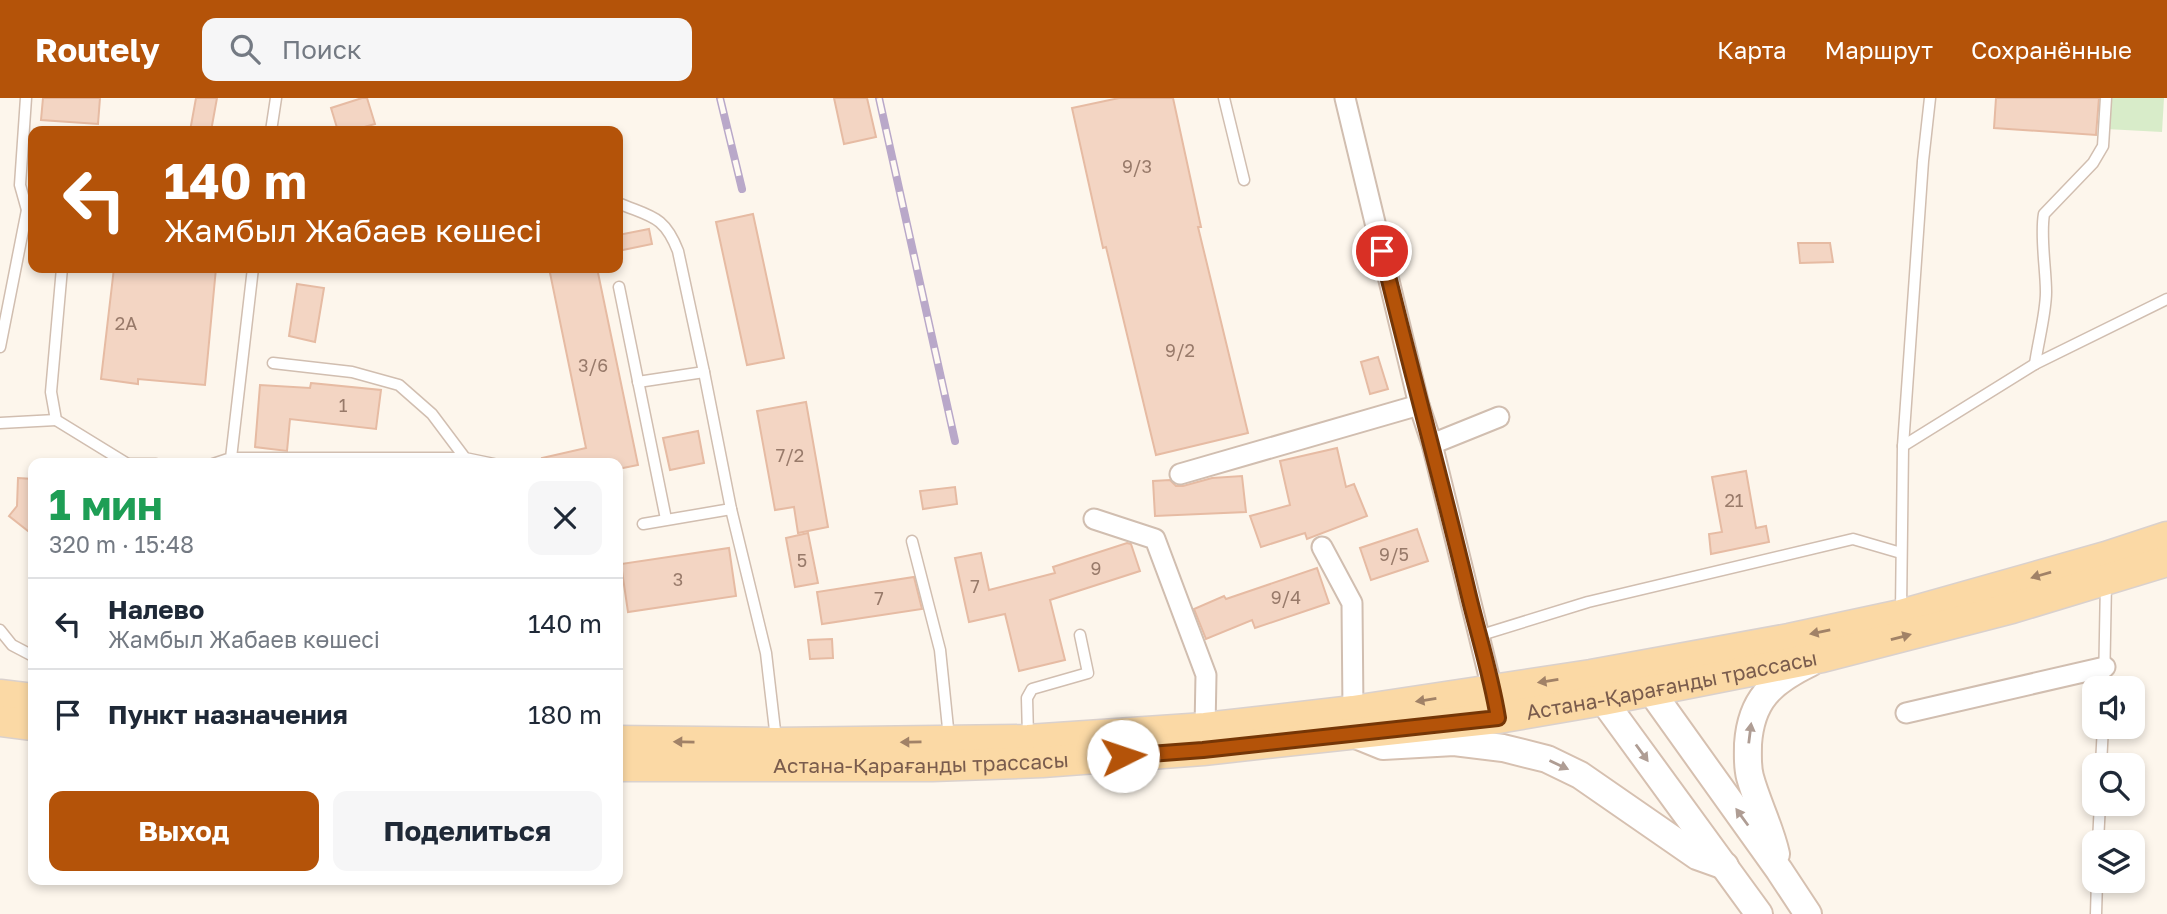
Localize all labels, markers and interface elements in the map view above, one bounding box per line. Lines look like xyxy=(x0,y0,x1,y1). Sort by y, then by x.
search box xyxy=(202,18,692,81)
text: Routely xyxy=(35,30,160,69)
icon: search xyxy=(226,30,264,68)
text: Поиск xyxy=(282,34,362,65)
text: Карта xyxy=(1717,35,1787,64)
text: Маршрут xyxy=(1825,35,1933,64)
text: Сохранённые xyxy=(1971,35,2132,64)
text: 140 m xyxy=(164,151,307,210)
icon: left xyxy=(49,154,140,245)
house number: 9/3 xyxy=(1122,155,1152,177)
text: Жамбыл Жабаев көшесі xyxy=(164,211,542,249)
pin xyxy=(1352,221,1412,281)
icon: arrive xyxy=(1363,232,1401,270)
house number: 2А xyxy=(115,312,137,334)
house number: 9/2 xyxy=(1165,339,1195,361)
house number: 3/6 xyxy=(578,354,608,376)
house number: 1 xyxy=(339,394,348,416)
house number: 7/2 xyxy=(776,444,804,466)
text: 1 мин xyxy=(49,479,163,529)
button: close xyxy=(528,481,602,555)
house number: 21 xyxy=(1724,489,1744,511)
text: 320 m · 15:48 xyxy=(49,530,194,558)
house number: 9/5 xyxy=(1379,543,1409,565)
house number: 5 xyxy=(797,549,807,571)
house number: 9 xyxy=(1091,557,1101,579)
house number: 3 xyxy=(673,568,683,590)
one-way arrow xyxy=(2030,571,2051,581)
house number: 7 xyxy=(970,575,980,597)
house number: 9/4 xyxy=(1271,586,1301,608)
house number: 7 xyxy=(874,587,884,609)
text: Налево xyxy=(108,594,204,625)
icon: left xyxy=(49,605,87,643)
text: 140 m xyxy=(528,608,602,639)
text: Жамбыл Жабаев көшесі xyxy=(108,625,380,653)
one-way arrow xyxy=(1809,627,1831,638)
one-way arrow xyxy=(1890,631,1912,642)
street label: Астана-Қарағанды трассасы xyxy=(1524,644,1819,725)
one-way arrow xyxy=(1537,676,1559,687)
map controls xyxy=(2082,676,2145,893)
button: sound xyxy=(2082,676,2145,739)
one-way arrow xyxy=(1415,695,1437,706)
icon: arrive xyxy=(49,696,87,734)
text: Пункт назначения xyxy=(108,699,348,730)
text: 180 m xyxy=(528,699,602,730)
position arrow xyxy=(1086,719,1160,793)
one-way arrow xyxy=(1744,722,1755,744)
one-way arrow xyxy=(673,736,695,748)
one-way arrow xyxy=(900,736,922,748)
one-way arrow xyxy=(1635,744,1649,762)
street label: Астана-Қарағанды трассасы xyxy=(773,746,1070,778)
button: search xyxy=(2082,753,2145,816)
one-way arrow xyxy=(1549,759,1569,771)
button: Выход xyxy=(49,791,319,871)
button: Поделиться xyxy=(333,791,602,871)
one-way arrow xyxy=(1735,808,1749,827)
button: layers xyxy=(2082,830,2145,893)

